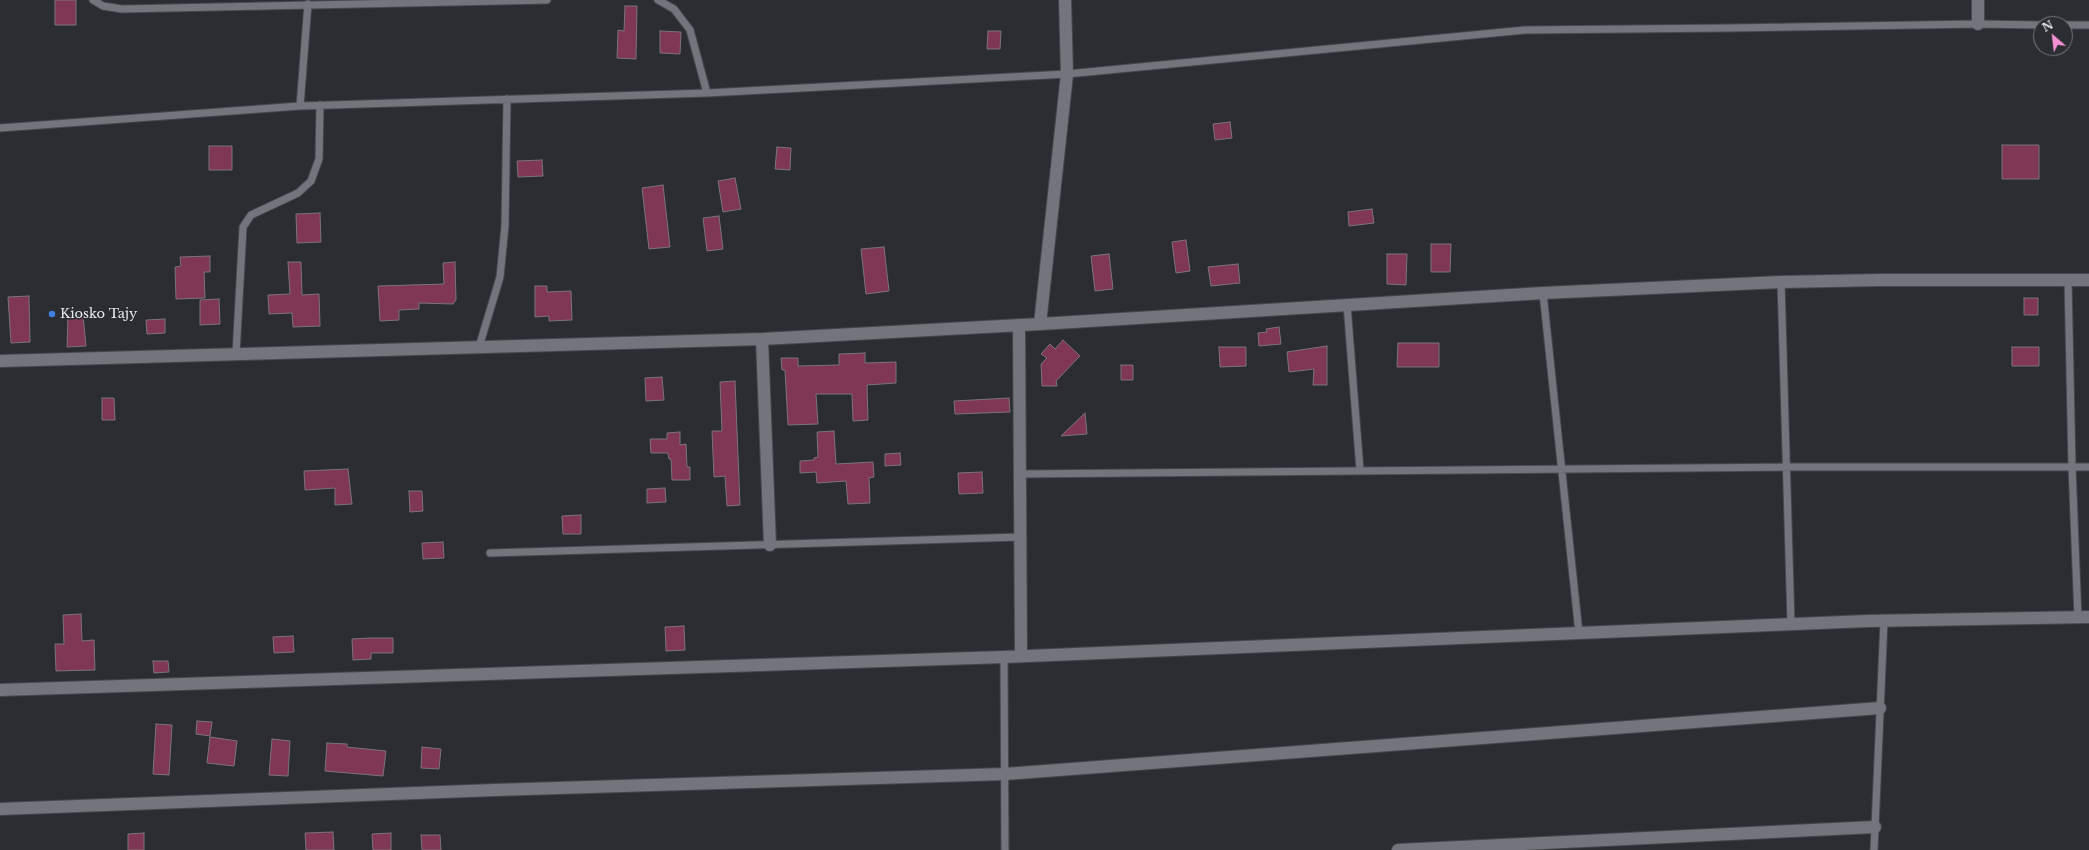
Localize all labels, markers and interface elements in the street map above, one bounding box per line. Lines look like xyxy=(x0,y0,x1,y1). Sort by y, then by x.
north arrow xyxy=(2033,16,2073,56)
text: N xyxy=(2040,18,2056,35)
place label: Kiosko Tajy xyxy=(60,306,137,322)
marker: Kiosko Tajy xyxy=(47,309,57,319)

